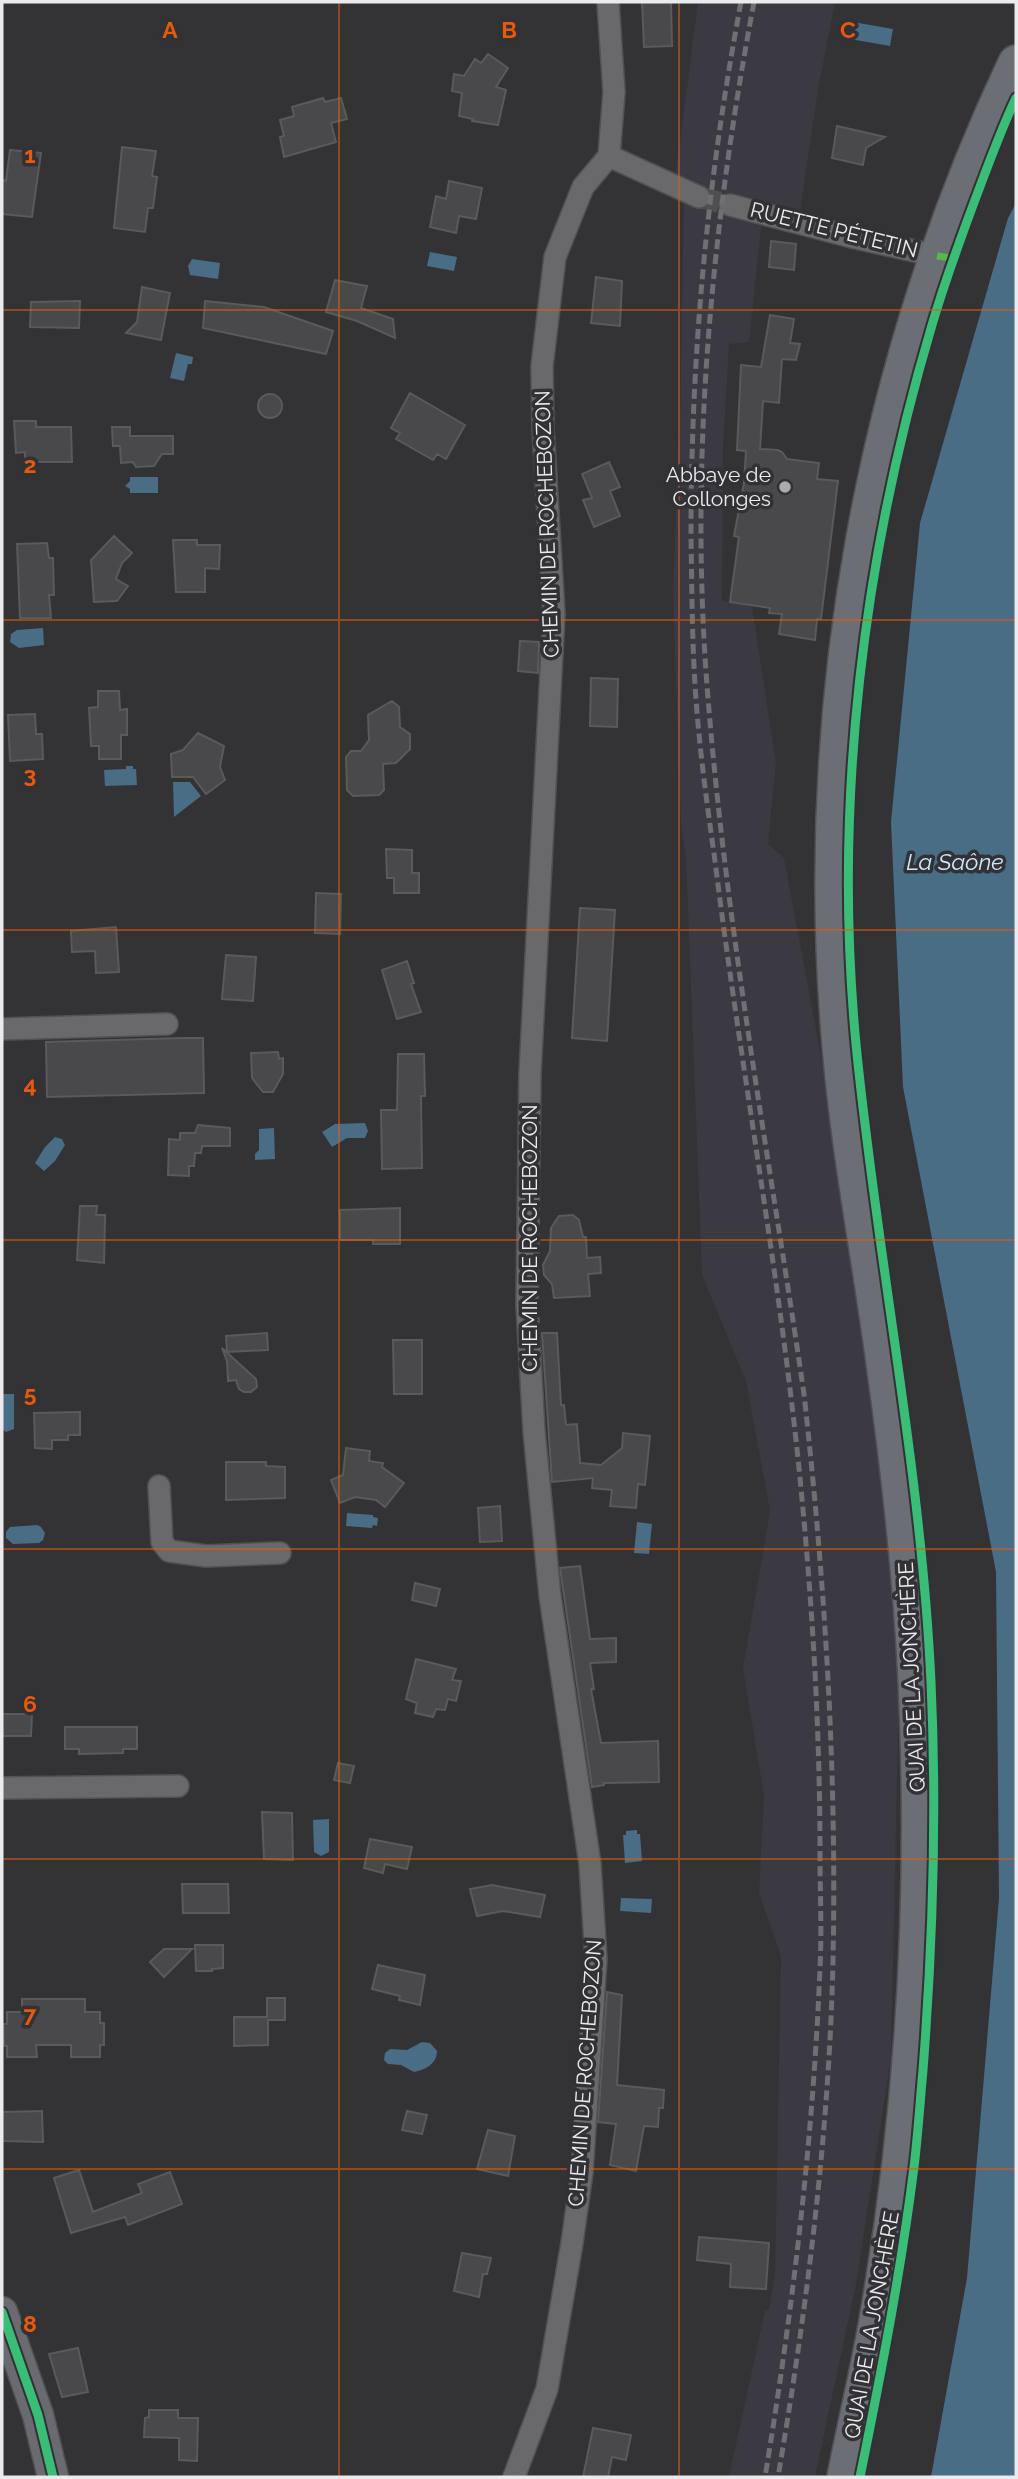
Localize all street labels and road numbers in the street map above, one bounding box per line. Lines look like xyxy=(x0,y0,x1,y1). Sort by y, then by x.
street label: RUETTE PÉTETIN xyxy=(748,197,920,262)
street label: CHEMIN DE ROCHEBOZON xyxy=(529,390,564,658)
street label: CHEMIN DE ROCHEBOZON xyxy=(517,1104,542,1372)
street label: QUAI DE LA JONCHÈRE xyxy=(893,1561,930,1793)
street label: CHEMIN DE ROCHEBOZON xyxy=(563,1939,606,2207)
street label: QUAI DE LA JONCHÈRE xyxy=(839,2209,904,2441)

